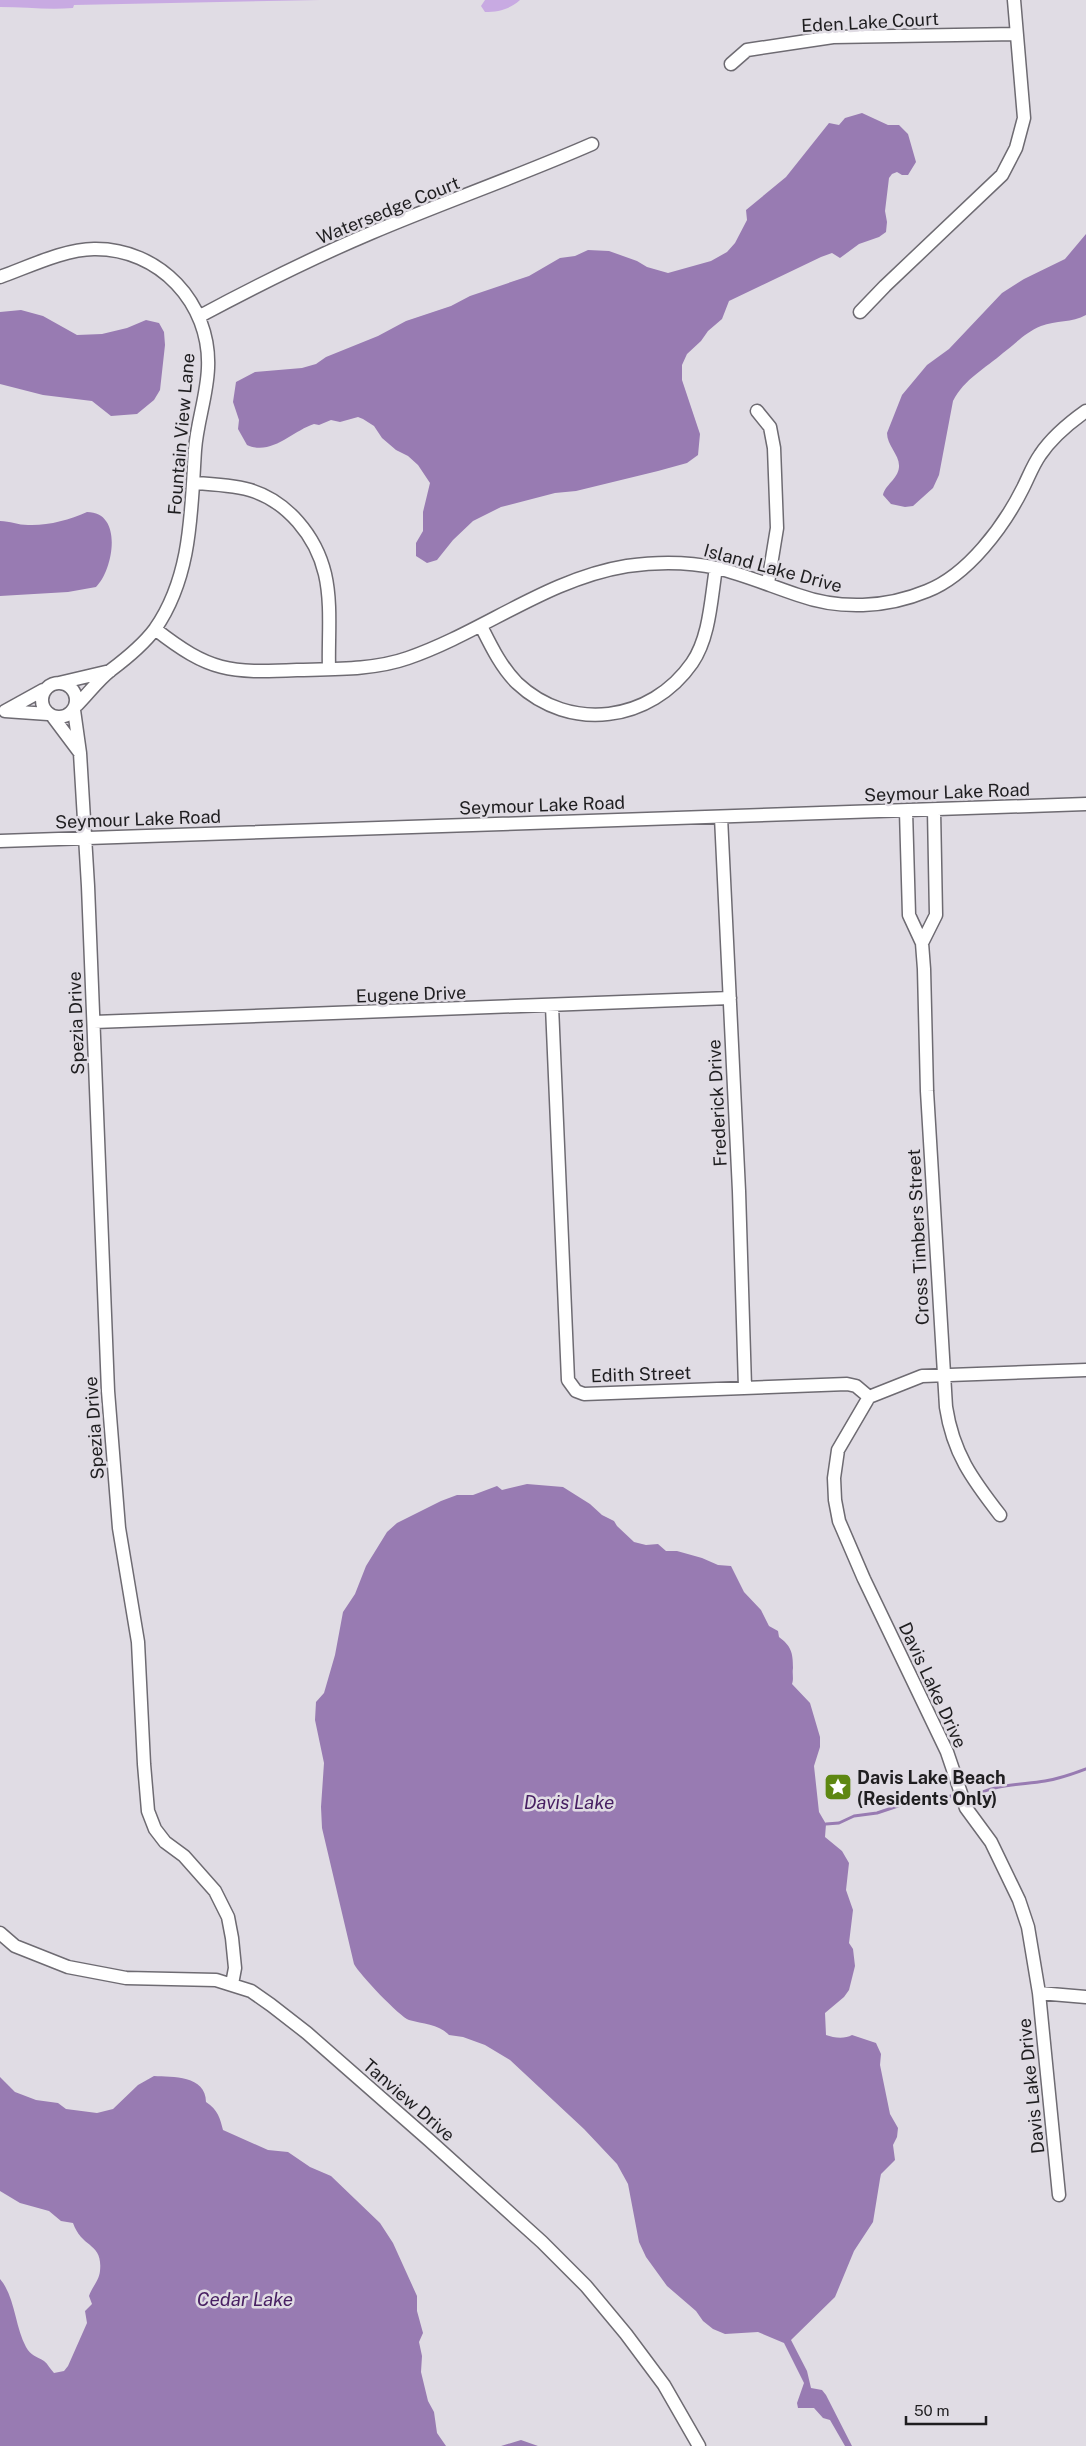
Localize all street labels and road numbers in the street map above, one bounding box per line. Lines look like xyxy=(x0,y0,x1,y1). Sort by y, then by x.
street label: Eden Lake Court xyxy=(801,8,939,36)
street label: Watersedge Court xyxy=(314,172,462,248)
street label: Fountain View Lane xyxy=(163,352,199,516)
street label: Island Lake Drive xyxy=(702,539,844,597)
street label: Seymour Lake Road xyxy=(864,779,1030,805)
street label: Seymour Lake Road xyxy=(459,792,625,818)
street label: Seymour Lake Road xyxy=(55,806,221,832)
street label: Spezia Drive xyxy=(64,971,88,1075)
street label: Eugene Drive xyxy=(355,982,467,1006)
street label: Frederick Drive xyxy=(703,1039,731,1167)
street label: Cross Timbers Street xyxy=(903,1148,933,1326)
street label: Edith Street xyxy=(590,1362,692,1386)
street label: Spezia Drive xyxy=(80,1376,108,1480)
street label: Davis Lake Drive xyxy=(895,1619,971,1751)
street label: Davis Lake Drive xyxy=(1013,2017,1049,2155)
street label: Tanview Drive xyxy=(359,2054,459,2146)

